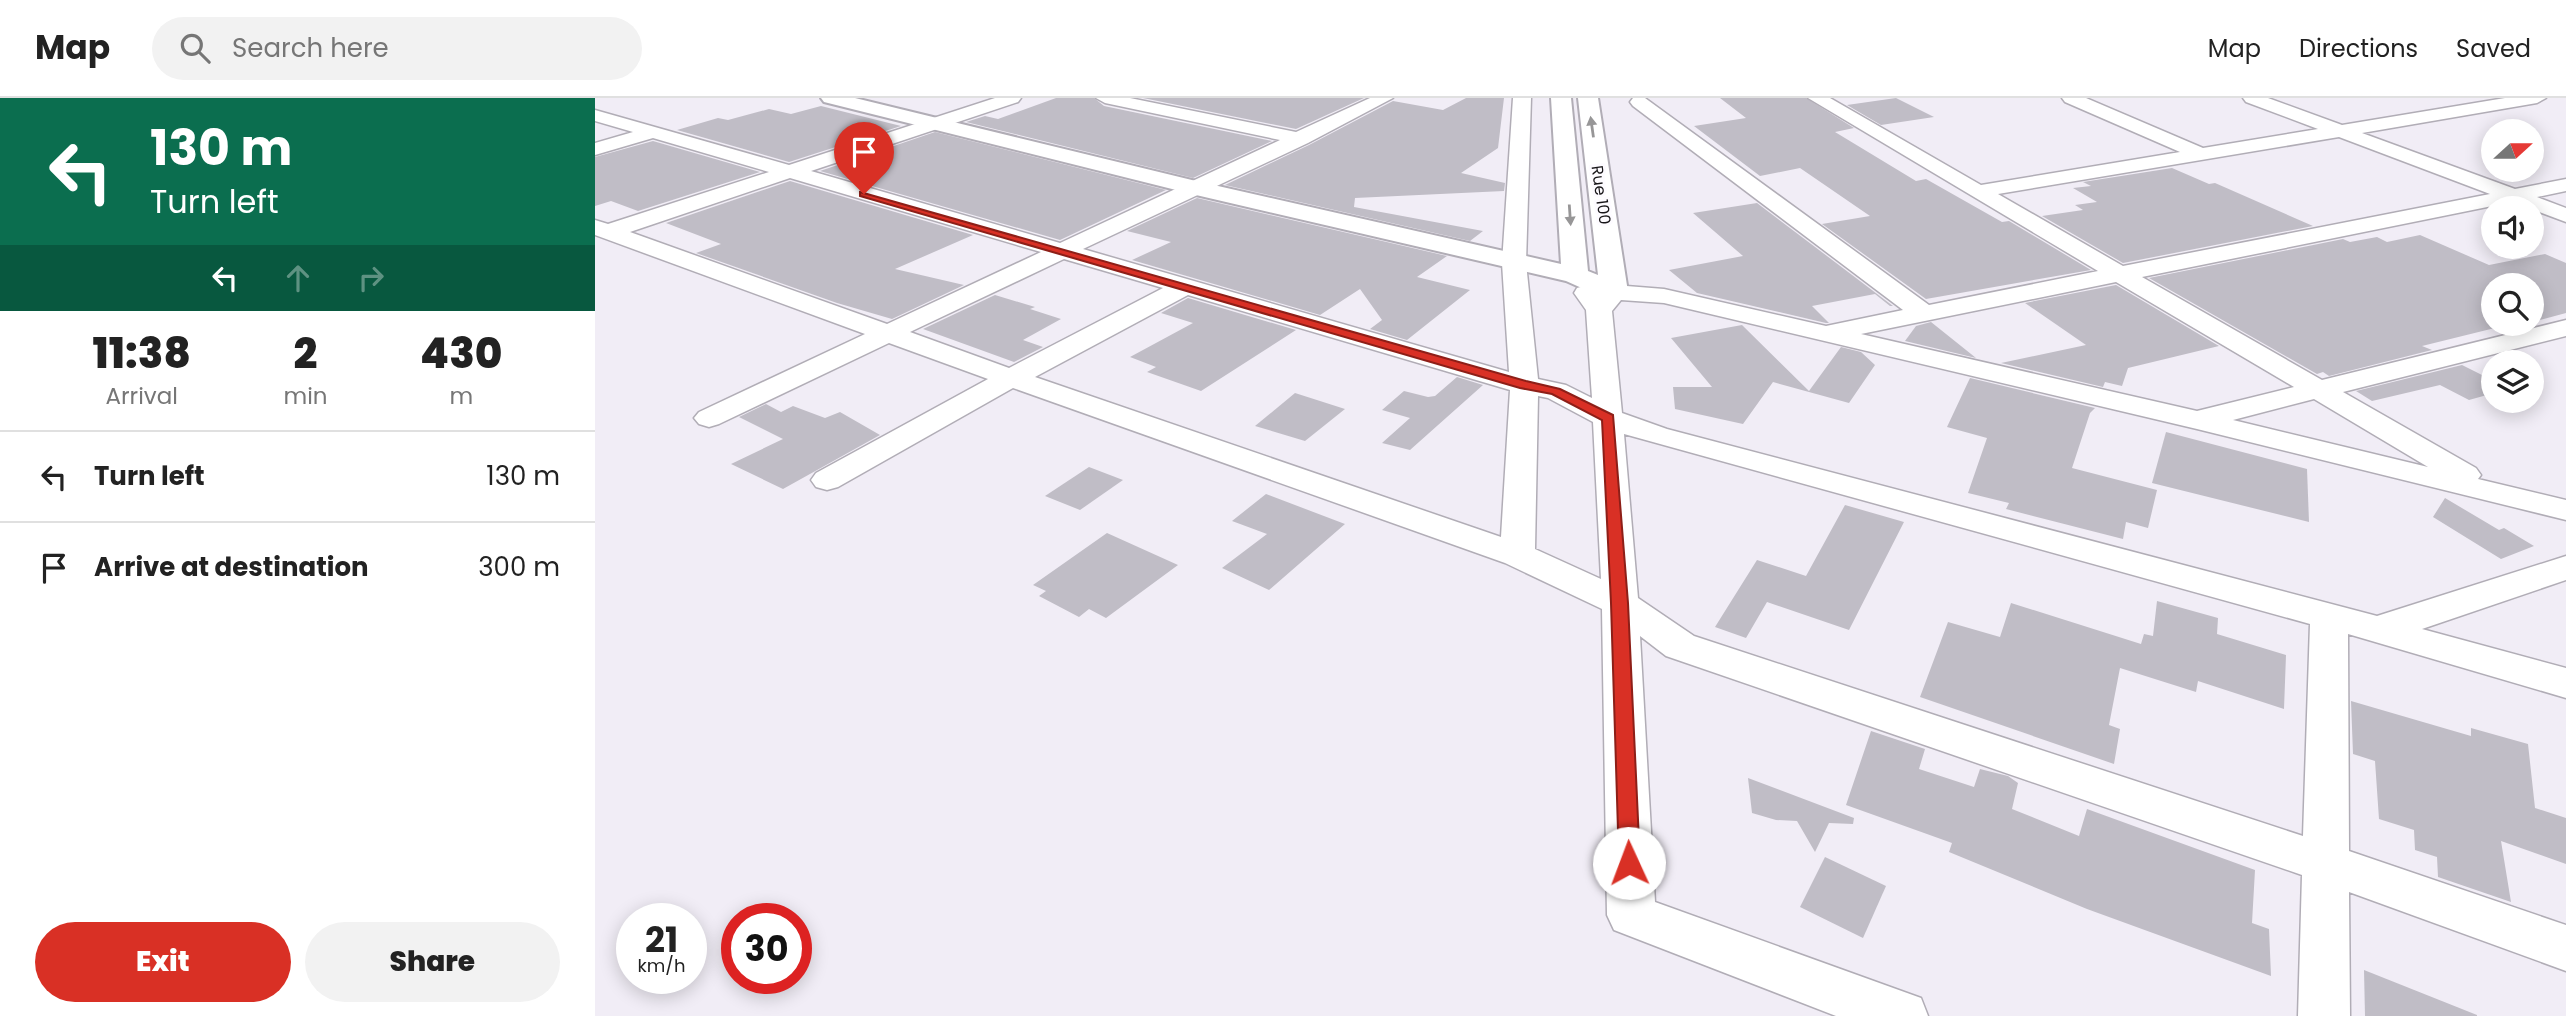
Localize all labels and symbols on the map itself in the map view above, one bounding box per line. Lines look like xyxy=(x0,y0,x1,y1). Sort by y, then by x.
one-way arrow xyxy=(1587,116,1598,138)
north arrow xyxy=(2481,119,2545,182)
pin xyxy=(834,122,894,194)
street label: Rue 100 xyxy=(1585,164,1617,226)
one-way arrow xyxy=(1565,204,1576,226)
position arrow xyxy=(1592,826,1666,900)
speed limit sign: 30 xyxy=(721,903,812,994)

